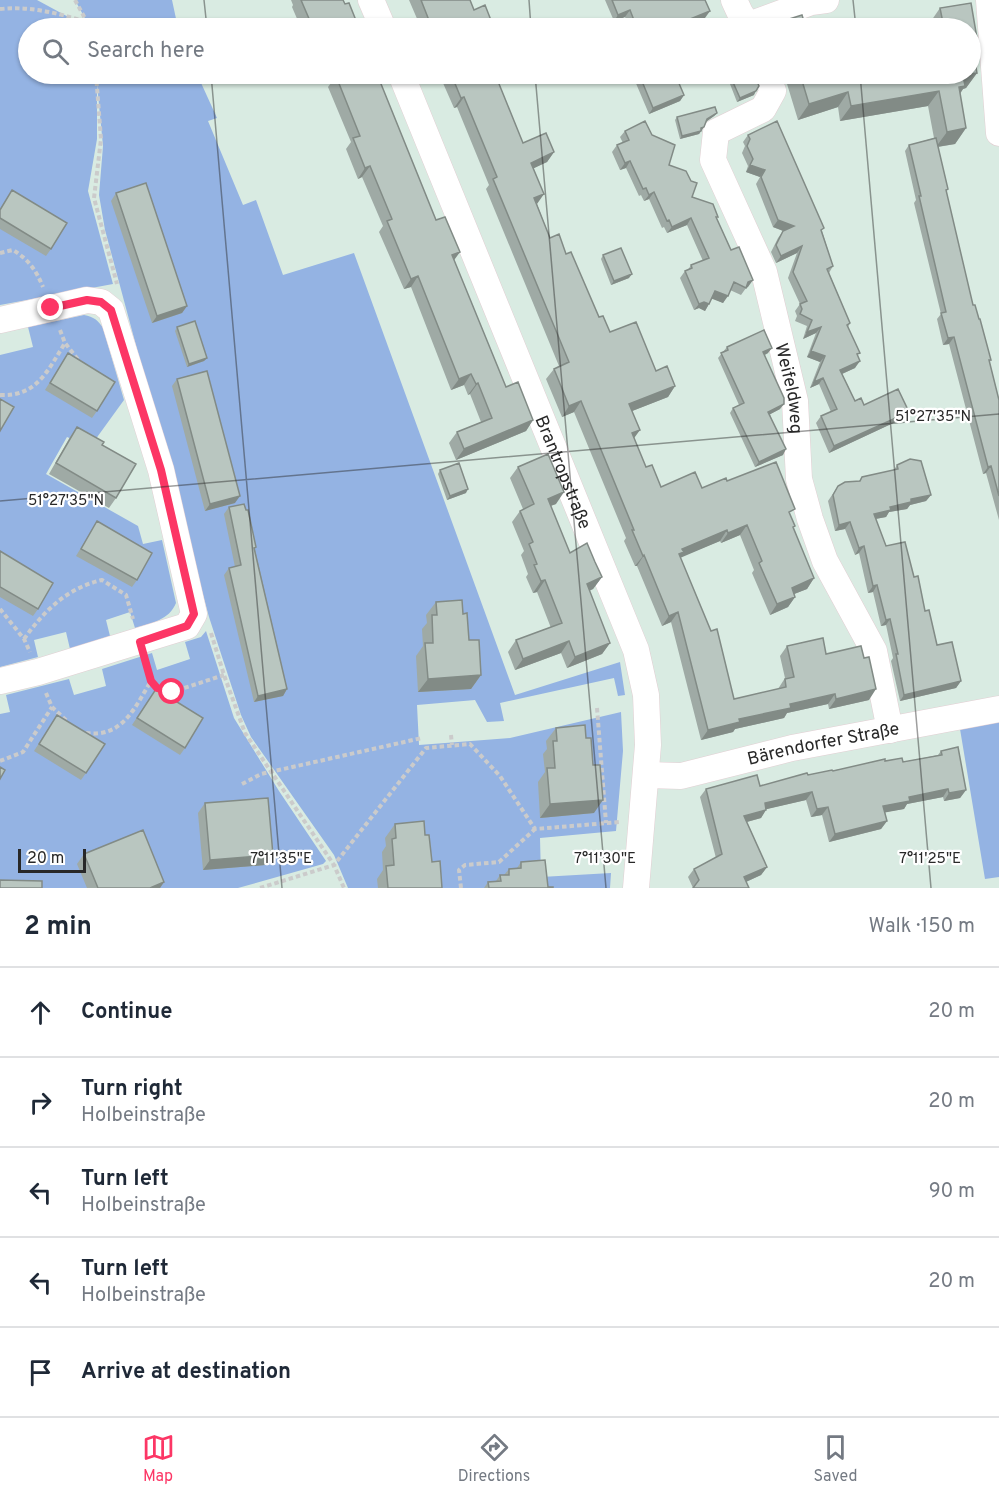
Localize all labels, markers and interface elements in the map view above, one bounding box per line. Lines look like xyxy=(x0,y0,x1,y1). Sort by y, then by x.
search box xyxy=(18,18,981,84)
icon: search xyxy=(39,35,72,68)
text: Search here xyxy=(87,38,205,65)
route end xyxy=(37,294,63,320)
street label: Weifeldweg xyxy=(769,341,807,434)
text: 51°27'35"N xyxy=(895,408,971,427)
street label: Brantropstraße xyxy=(529,412,596,533)
text: 51°27'35"N xyxy=(28,492,104,511)
route start xyxy=(158,678,184,704)
street label: Bärendorfer Straße xyxy=(745,718,901,772)
scale bar xyxy=(18,846,86,874)
text: 20 m xyxy=(27,849,64,869)
text: 7°11'35"E xyxy=(250,850,312,869)
text: 7°11'30"E xyxy=(574,850,636,869)
text: 7°11'25"E xyxy=(899,850,961,869)
text: 2 min xyxy=(24,911,92,944)
text: Walk · 150 m xyxy=(869,914,975,940)
icon: ahead xyxy=(24,996,57,1029)
text: Continue xyxy=(81,999,172,1026)
text: 20 m xyxy=(928,999,975,1025)
text: Turn right xyxy=(81,1076,183,1103)
icon: right xyxy=(24,1086,57,1119)
text: 20 m xyxy=(928,1089,975,1115)
text: Holbeinstraße xyxy=(81,1103,206,1129)
text: Turn left xyxy=(81,1166,169,1193)
icon: left xyxy=(24,1176,57,1209)
text: 90 m xyxy=(929,1179,975,1205)
text: Holbeinstraße xyxy=(81,1193,206,1219)
text: Turn left xyxy=(81,1256,169,1283)
icon: left xyxy=(24,1266,57,1299)
text: 20 m xyxy=(928,1269,975,1295)
text: Holbeinstraße xyxy=(81,1283,206,1309)
icon: arrive xyxy=(24,1356,57,1389)
text: Arrive at destination xyxy=(81,1359,291,1386)
tab: Map xyxy=(142,1431,175,1487)
tab: Directions xyxy=(458,1431,530,1487)
tab: Saved xyxy=(813,1431,857,1487)

